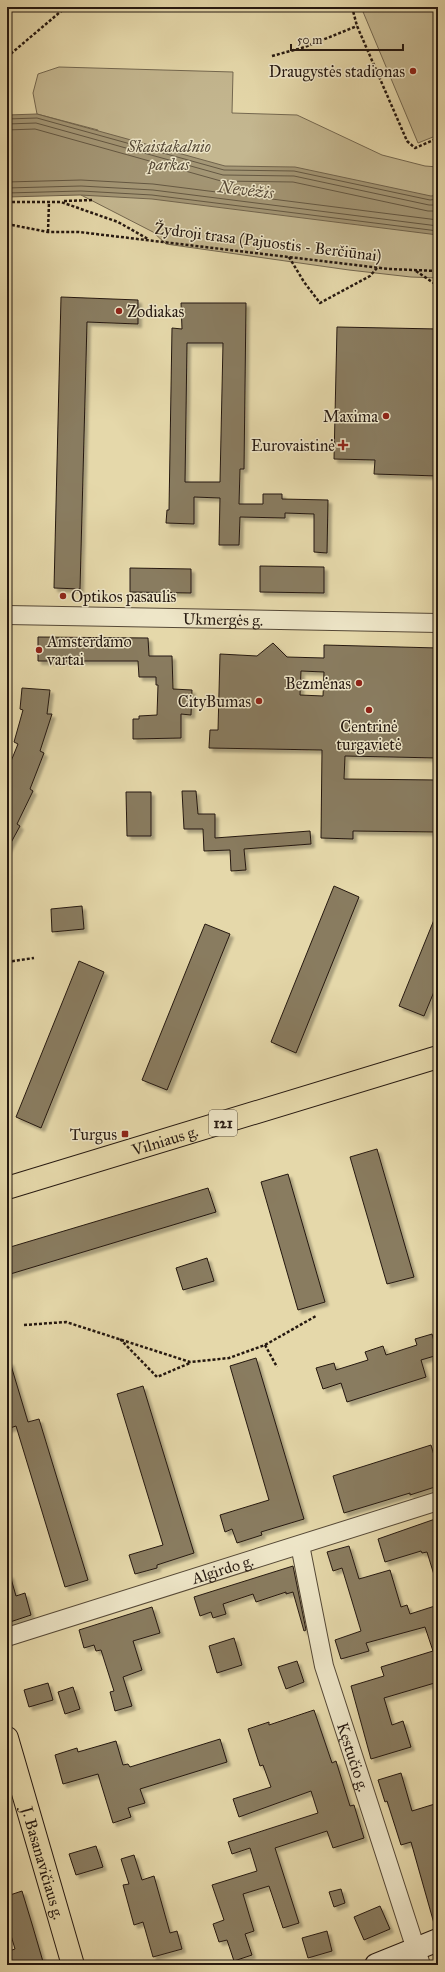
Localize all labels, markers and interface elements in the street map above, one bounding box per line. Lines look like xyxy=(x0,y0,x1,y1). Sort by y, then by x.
scale bar xyxy=(291,26,403,52)
text: 50 m xyxy=(297,33,322,47)
place label: Draugystės stadionas xyxy=(269,62,405,82)
marker: Draugystės stadionas xyxy=(408,66,418,76)
park label: Skaistakalnio parkas xyxy=(126,137,211,175)
water label: Nevėžis xyxy=(216,176,276,204)
street label: Žydroji trasa (Pajuostis - Berčiūnai) xyxy=(153,217,383,266)
place label: Zodiakas xyxy=(127,302,185,321)
marker: Zodiakas xyxy=(114,306,124,316)
place label: Maxima xyxy=(323,407,378,426)
marker: Maxima xyxy=(381,411,391,421)
place label: Eurovaistinė xyxy=(251,436,335,455)
marker: Eurovaistinė xyxy=(338,440,348,450)
place label: Optikos pasaulis xyxy=(71,587,177,606)
marker: Optikos pasaulis xyxy=(58,591,68,601)
street label: Ukmergės g. xyxy=(183,609,263,630)
place label: Amsterdamo vartai xyxy=(46,632,132,669)
marker: Amsterdamo vartai xyxy=(34,645,44,655)
place label: Bezmėnas xyxy=(285,674,351,693)
marker: Bezmėnas xyxy=(354,678,364,688)
place label: CityBumas xyxy=(178,692,251,711)
marker: CityBumas xyxy=(254,696,264,706)
marker: Centrinė turgavietė xyxy=(364,705,374,715)
place label: Centrinė turgavietė xyxy=(336,717,402,755)
road number: 121 xyxy=(209,1110,237,1136)
street label: Vilniaus g. xyxy=(128,1121,200,1159)
place label: Turgus xyxy=(70,1125,117,1145)
marker: Turgus xyxy=(120,1129,130,1139)
street label: Algirdo g. xyxy=(188,1550,256,1588)
street label: Kęstučio g. xyxy=(333,1720,374,1794)
street label: J. Basanavičiaus g. xyxy=(16,1802,69,1921)

